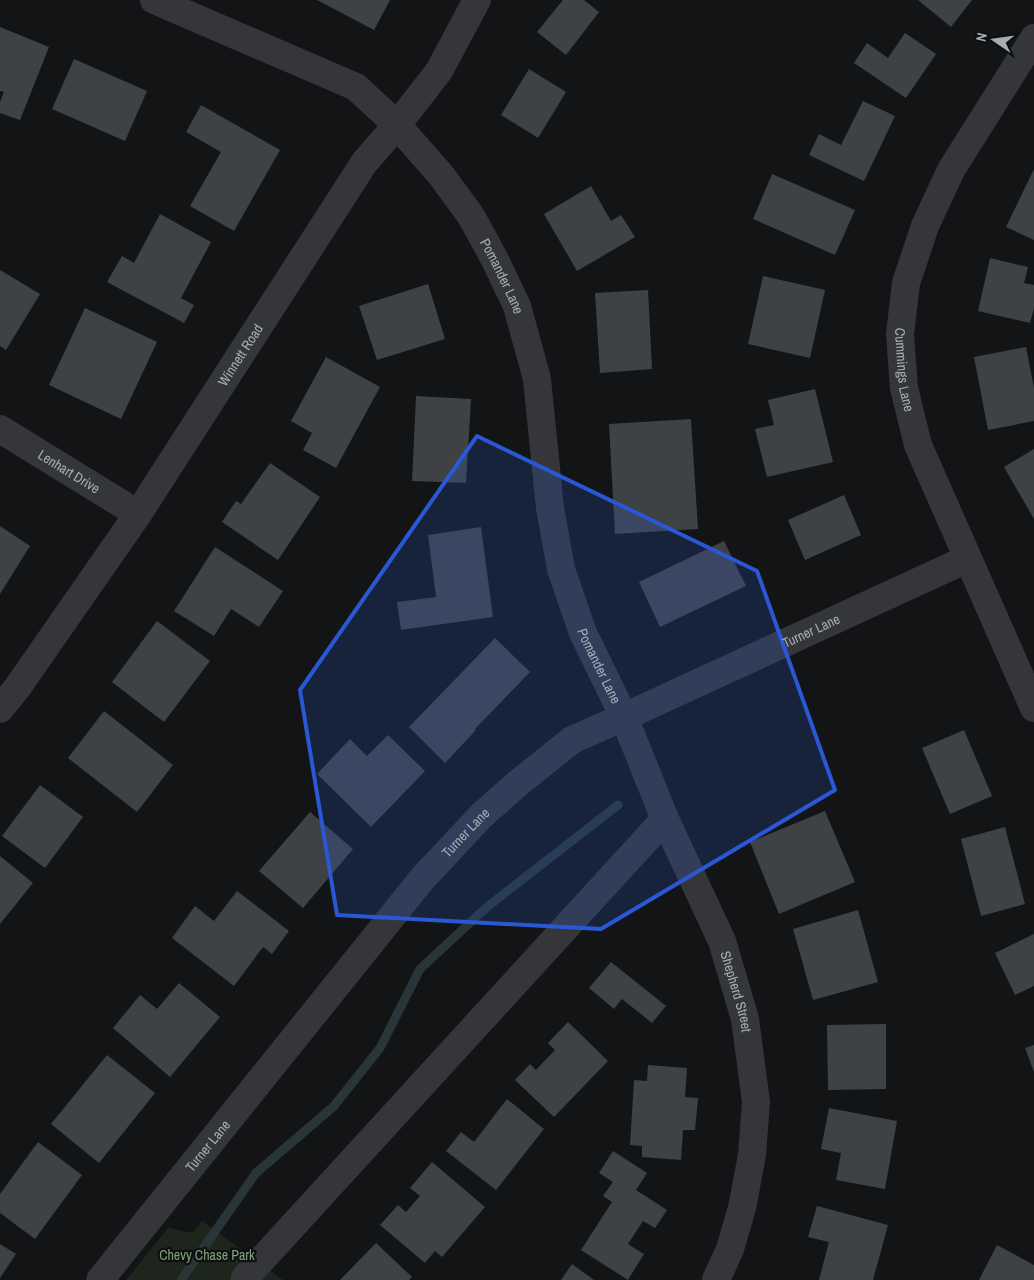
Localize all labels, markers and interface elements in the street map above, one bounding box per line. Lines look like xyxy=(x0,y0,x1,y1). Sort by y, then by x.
north arrow xyxy=(969,15,1019,65)
text: N xyxy=(972,31,991,43)
street label: Pomander Lane xyxy=(476,235,528,316)
street label: Winnett Road xyxy=(214,321,267,389)
street label: Cummings Lane xyxy=(891,327,918,413)
street label: Lenhart Drive xyxy=(35,446,103,497)
street label: Turner Lane xyxy=(779,610,843,652)
street label: Pomander Lane xyxy=(573,626,625,707)
street label: Turner Lane xyxy=(438,804,493,861)
street label: Shepherd Street xyxy=(716,949,756,1033)
street label: Turner Lane xyxy=(181,1116,234,1176)
park label: Chevy Chase Park xyxy=(159,1246,255,1264)

